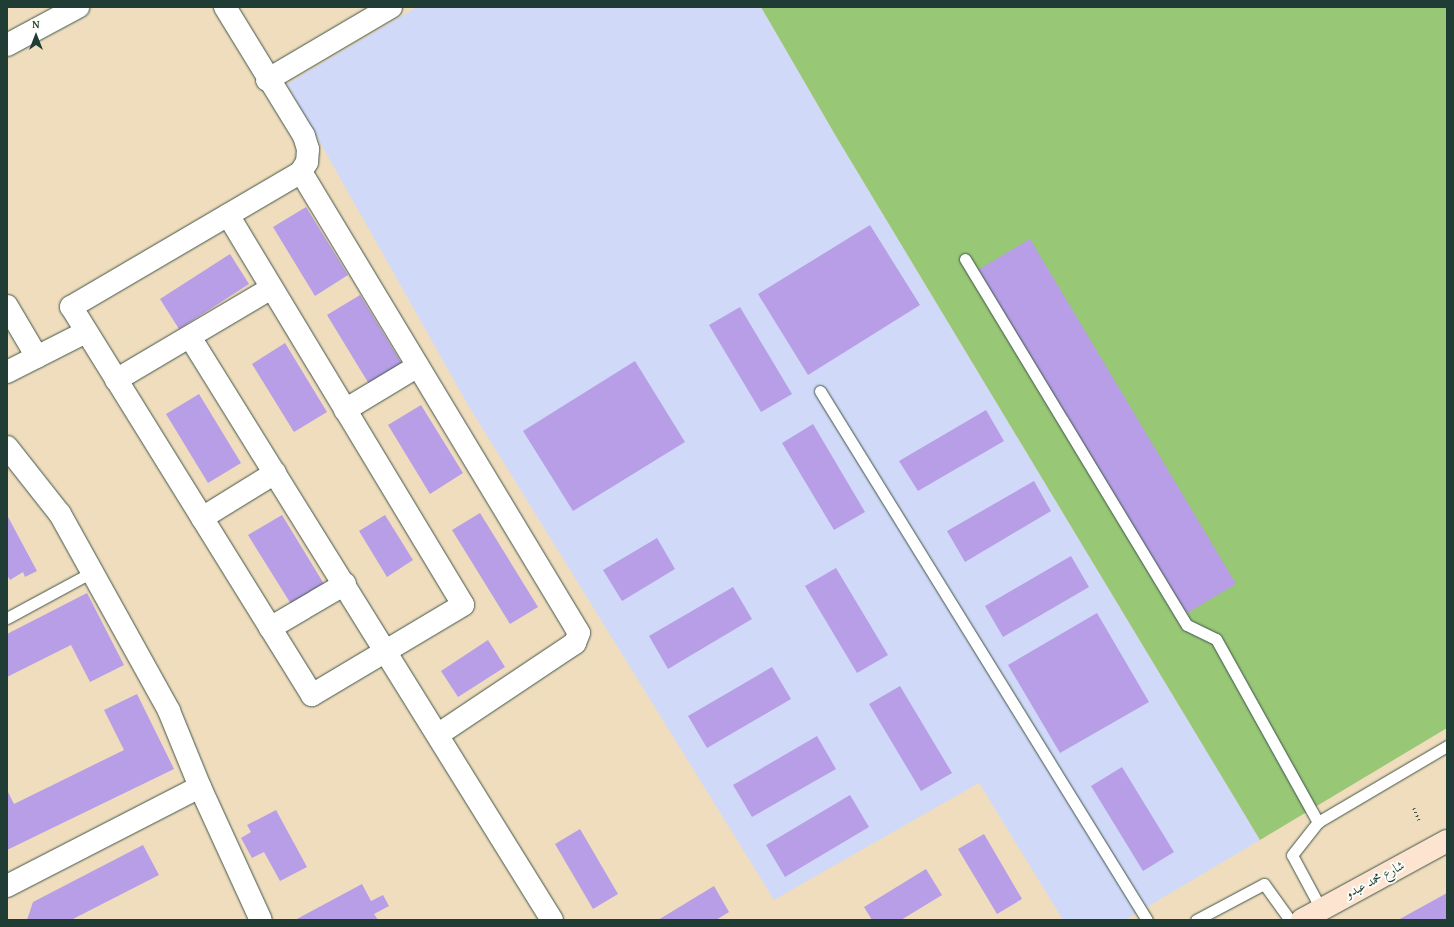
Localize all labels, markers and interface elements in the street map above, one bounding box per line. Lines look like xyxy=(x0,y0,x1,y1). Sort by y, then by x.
north arrow xyxy=(16,16,56,56)
text: N xyxy=(32,16,40,32)
street label: شارع محمد عبدو xyxy=(1343,858,1407,902)

